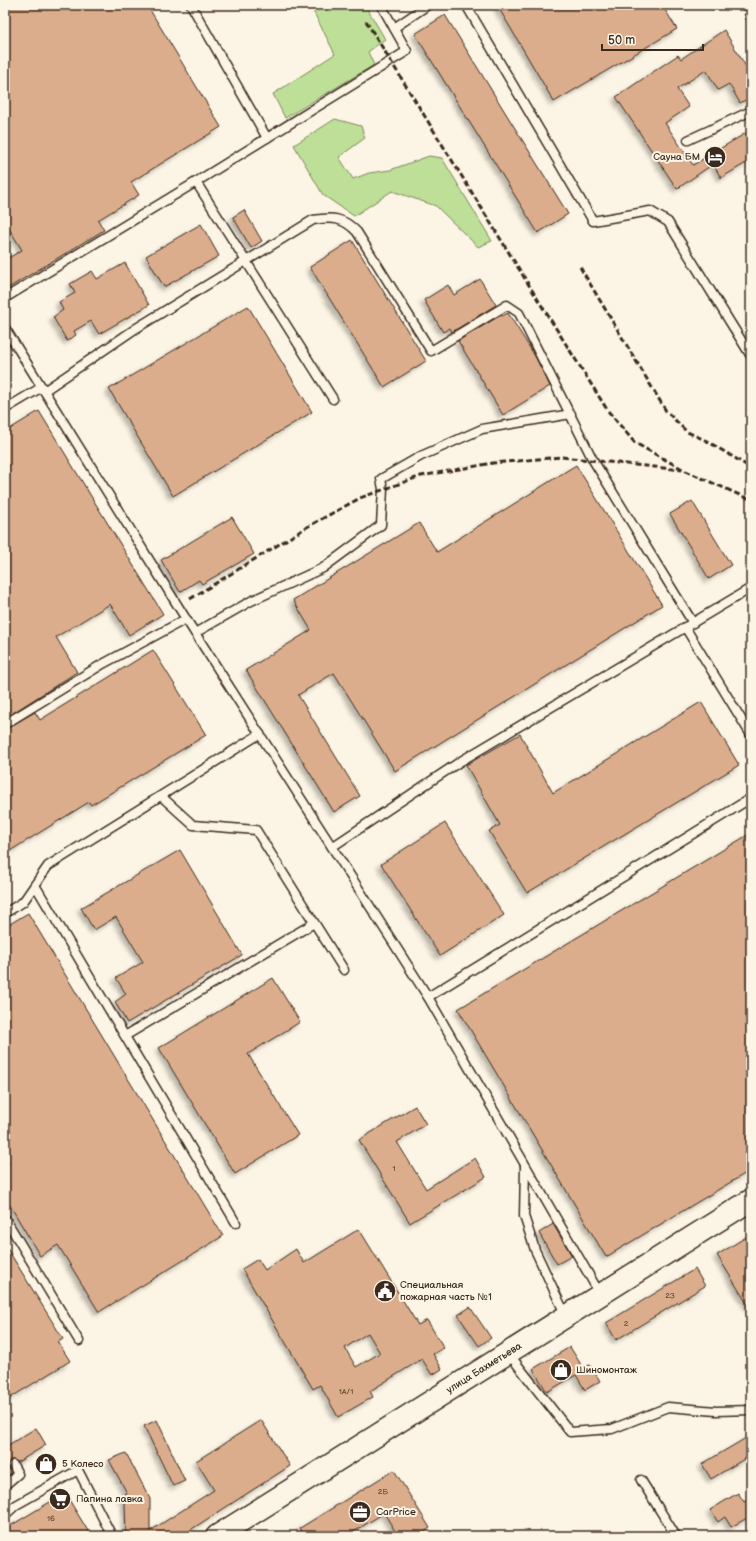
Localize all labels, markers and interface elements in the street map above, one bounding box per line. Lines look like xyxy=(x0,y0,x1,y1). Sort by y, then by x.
scale bar xyxy=(602,26,703,52)
text: 50 m xyxy=(608,33,635,48)
hotel icon: Сауна БМ xyxy=(702,144,728,170)
place label: Сауна БМ xyxy=(653,151,700,163)
house number: 1 xyxy=(392,1164,396,1173)
public building icon: Специальная пожарная часть №1 xyxy=(372,1278,398,1304)
place label: Специальная пожарная часть №1 xyxy=(400,1279,492,1303)
house number: 2З xyxy=(665,1291,675,1300)
house number: 2 xyxy=(624,1319,629,1328)
street label: улица Бахметьева xyxy=(444,1340,524,1396)
shop icon: Шиномонтаж xyxy=(548,1357,574,1383)
place label: Шиномонтаж xyxy=(576,1364,637,1376)
house number: 1А/1 xyxy=(339,1387,353,1396)
shop icon: 5 Колесо xyxy=(33,1451,59,1477)
place label: 5 Колесо xyxy=(62,1458,103,1470)
supermarket icon: Папина лавка xyxy=(47,1486,73,1512)
house number: 2Б xyxy=(378,1487,389,1496)
place label: Папина лавка xyxy=(76,1493,143,1505)
office icon: CarPrice xyxy=(347,1499,373,1525)
place label: CarPrice xyxy=(376,1506,416,1518)
house number: 16 xyxy=(47,1514,55,1523)

